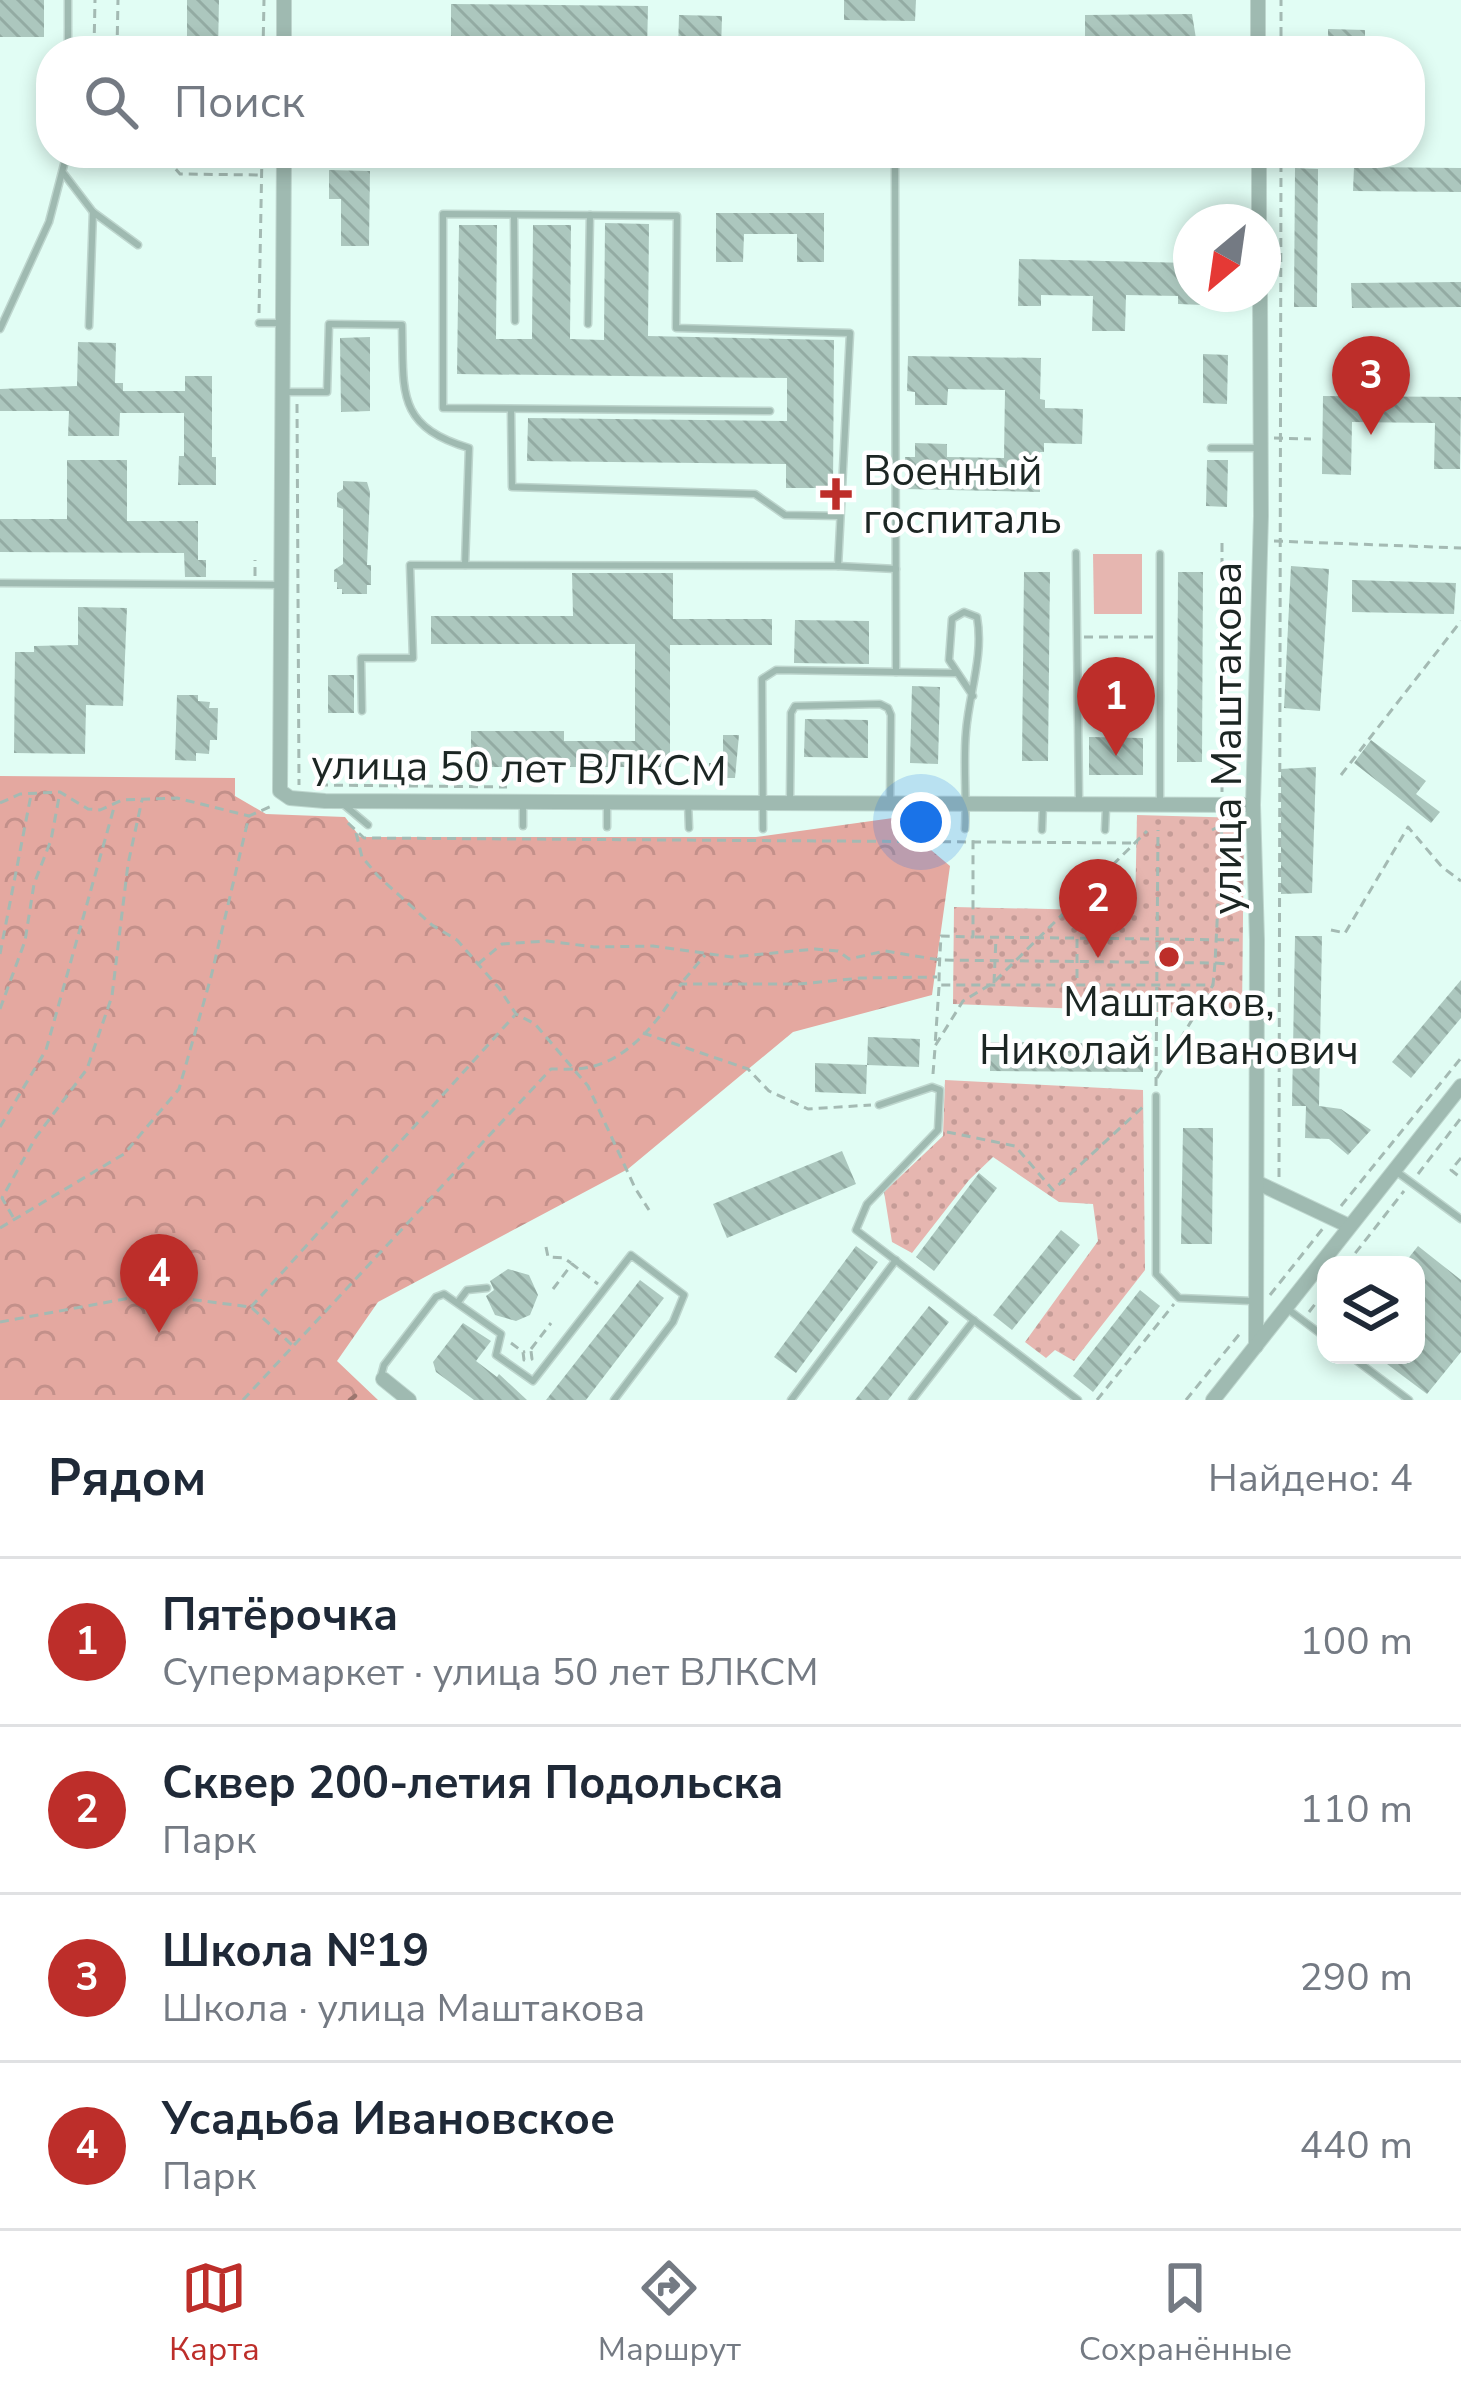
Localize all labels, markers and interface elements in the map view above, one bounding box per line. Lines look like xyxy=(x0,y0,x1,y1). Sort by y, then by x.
search box xyxy=(36,36,1425,168)
icon: search xyxy=(78,69,144,135)
text: Поиск xyxy=(174,72,305,133)
north arrow xyxy=(1173,204,1281,312)
pin: 3 xyxy=(1332,336,1410,435)
place label: Военный госпиталь xyxy=(863,443,1062,548)
marker: Военный госпиталь xyxy=(820,478,852,510)
street label: улица Маштакова xyxy=(1199,562,1256,914)
pin: 1 xyxy=(1077,657,1155,756)
street label: улица 50 лет ВЛКСМ xyxy=(311,736,727,801)
your location xyxy=(891,792,951,852)
pin: 2 xyxy=(1059,859,1137,958)
marker: Маштаков, Николай Иванович xyxy=(1156,944,1182,970)
place label: Маштаков, Николай Иванович xyxy=(979,974,1359,1079)
pin: 4 xyxy=(120,1234,198,1333)
map controls xyxy=(1317,1256,1425,1364)
button: layers xyxy=(1317,1256,1425,1364)
text: Рядом xyxy=(48,1443,206,1513)
text: Найдено: 4 xyxy=(1208,1452,1413,1505)
text: Пятёрочка xyxy=(162,1585,398,1646)
text: 1 xyxy=(75,1615,99,1668)
text: 100 m xyxy=(1299,1615,1413,1668)
text: Супермаркет · улица 50 лет ВЛКСМ xyxy=(162,1646,819,1699)
text: Сквер 200-летия Подольска xyxy=(162,1753,784,1814)
text: 2 xyxy=(75,1783,99,1836)
text: 110 m xyxy=(1299,1783,1413,1836)
text: Парк xyxy=(162,1814,256,1867)
text: Школа №19 xyxy=(162,1921,429,1982)
text: 3 xyxy=(75,1951,99,2004)
text: 290 m xyxy=(1299,1951,1413,2004)
text: Школа · улица Маштакова xyxy=(162,1982,645,2035)
text: Усадьба Ивановское xyxy=(162,2089,615,2150)
text: 4 xyxy=(75,2119,99,2172)
text: 440 m xyxy=(1299,2119,1413,2172)
text: Парк xyxy=(162,2150,256,2203)
tab: Карта xyxy=(169,2255,260,2372)
tab: Маршрут xyxy=(598,2255,741,2372)
tab: Сохранённые xyxy=(1079,2255,1292,2372)

